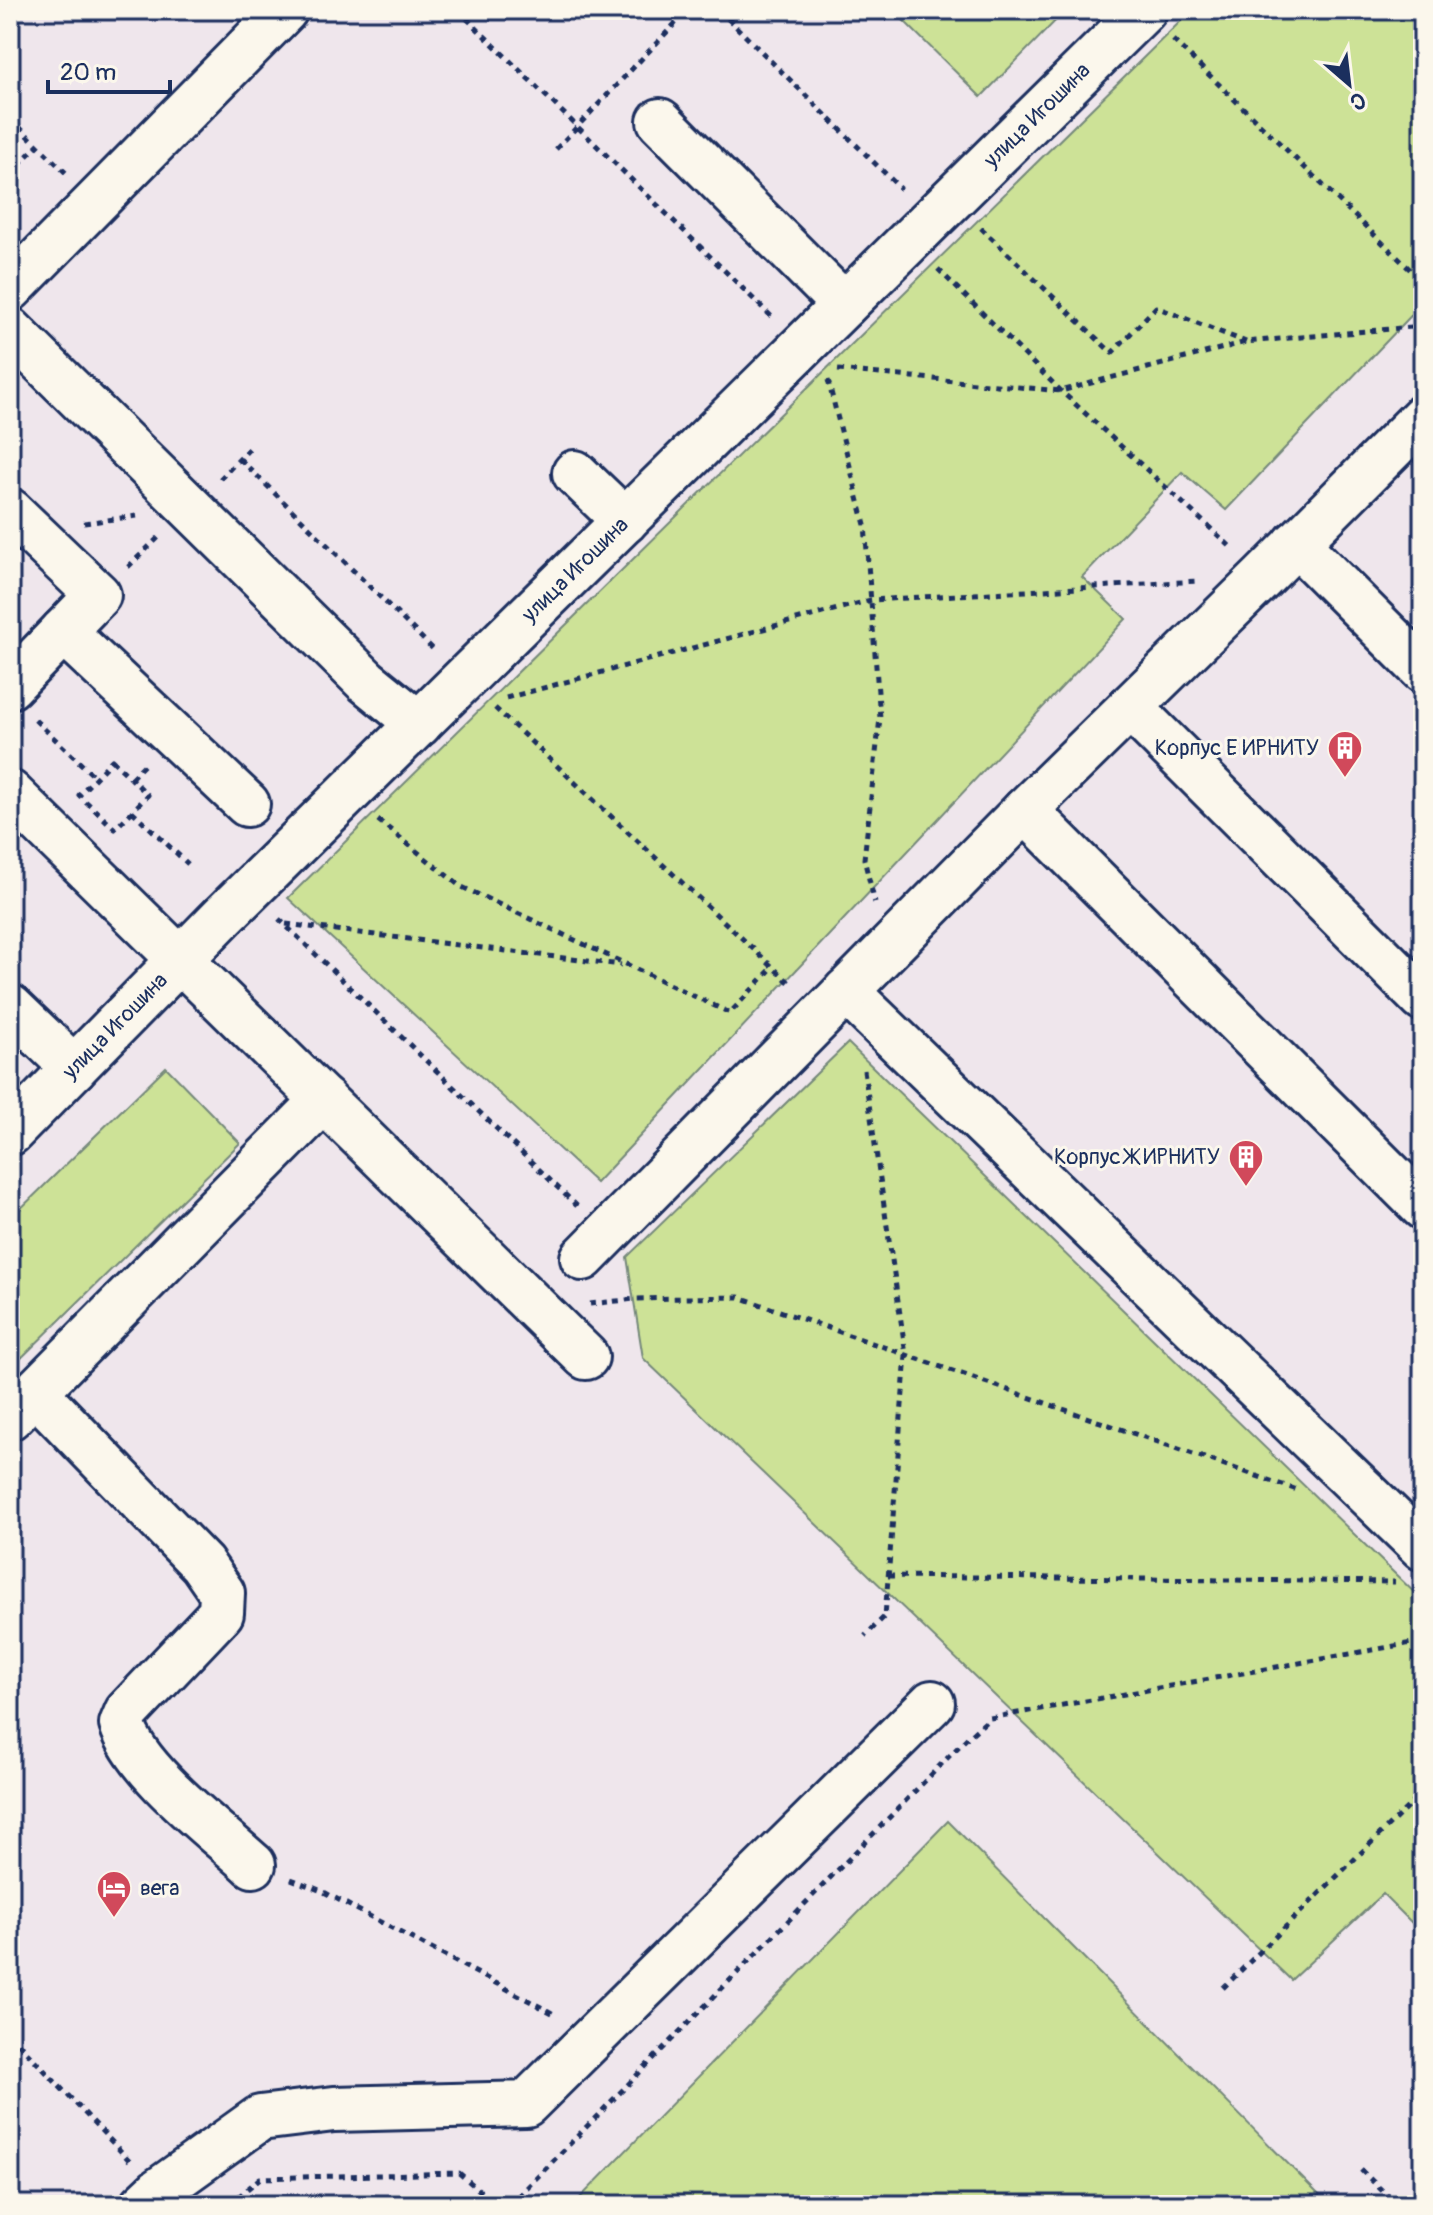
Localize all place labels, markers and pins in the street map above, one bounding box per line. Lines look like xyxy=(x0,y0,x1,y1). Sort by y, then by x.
building icon: Корпус Е ИРНИТУ xyxy=(1326,729,1364,779)
place label: Корпус Е ИРНИТУ xyxy=(1155,734,1319,762)
building icon: Корпус Ж ИРНИТУ xyxy=(1227,1138,1265,1188)
place label: Корпус Ж ИРНИТУ xyxy=(1054,1143,1220,1171)
hotel icon: вега xyxy=(95,1869,133,1919)
place label: вега xyxy=(140,1874,179,1902)

